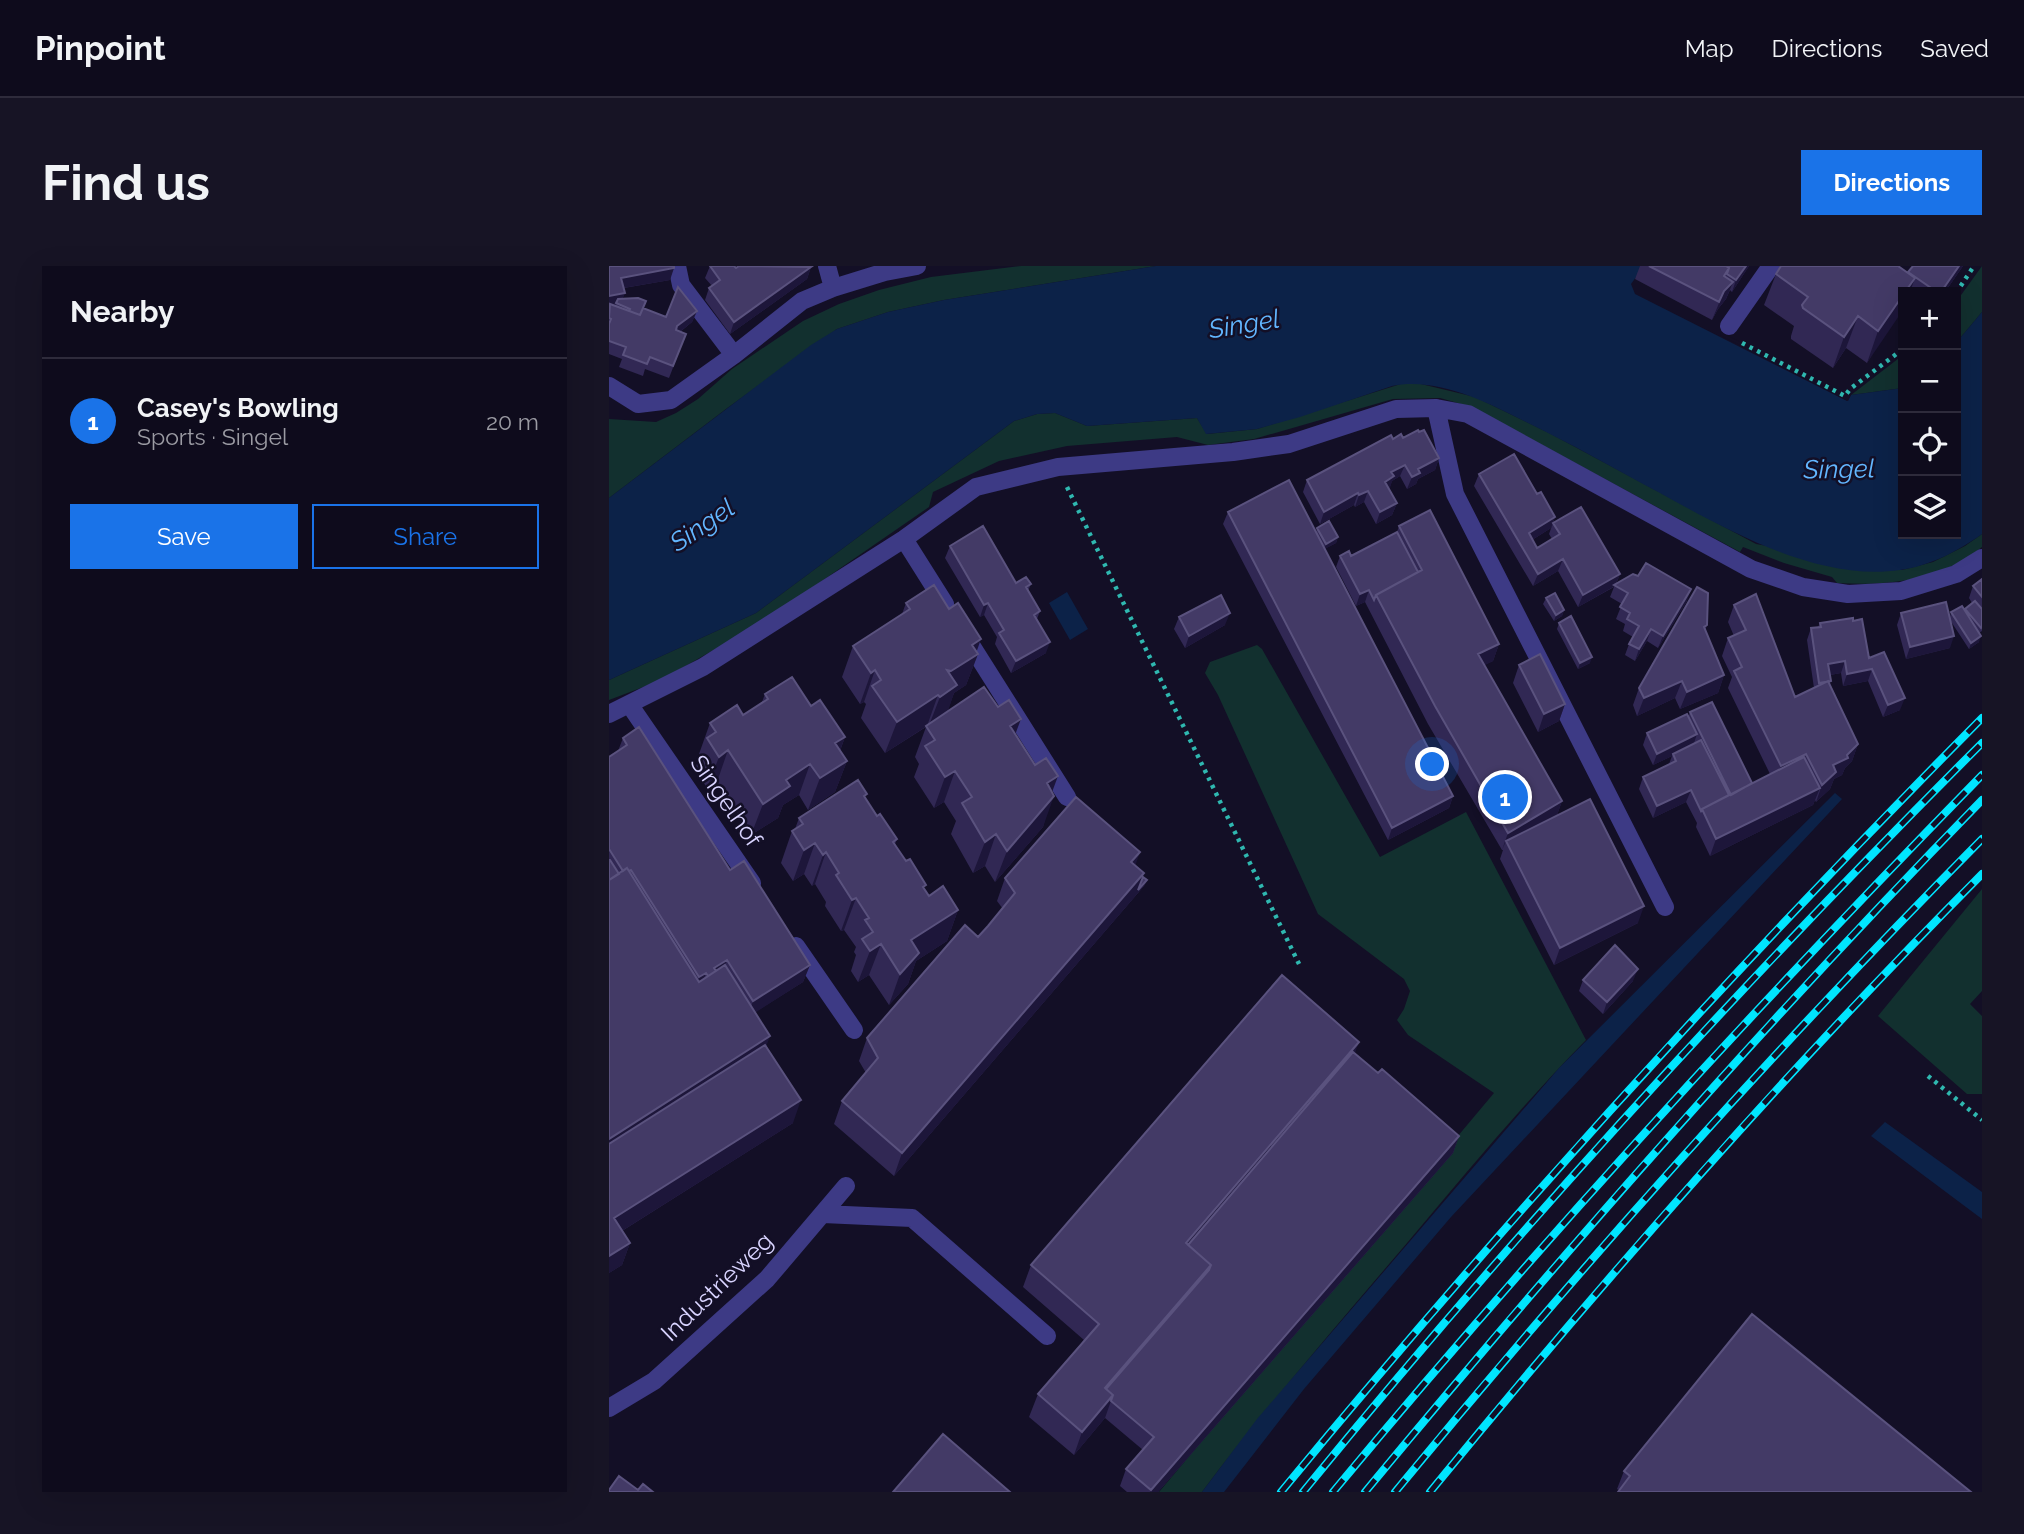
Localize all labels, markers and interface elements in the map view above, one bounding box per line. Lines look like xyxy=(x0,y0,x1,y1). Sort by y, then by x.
text: Pinpoint xyxy=(35,29,166,68)
text: Map xyxy=(1685,34,1734,63)
text: Directions xyxy=(1772,34,1882,63)
text: Saved xyxy=(1920,34,1989,63)
button: Directions xyxy=(1801,150,1982,215)
text: Find us xyxy=(42,154,210,211)
map controls xyxy=(1898,287,1961,539)
button: + xyxy=(1898,287,1961,350)
text: Nearby xyxy=(70,294,174,329)
water label: Singel xyxy=(1205,304,1282,345)
button: − xyxy=(1898,350,1961,413)
text: Casey's Bowling xyxy=(137,393,339,423)
text: 1 xyxy=(87,408,99,435)
text: 20 m xyxy=(486,408,539,435)
button: locate xyxy=(1898,413,1961,476)
text: Sports · Singel xyxy=(137,423,288,450)
water label: Singel xyxy=(1802,453,1875,485)
button: layers xyxy=(1898,476,1961,539)
water label: Singel xyxy=(663,493,740,558)
button: Save xyxy=(70,504,298,569)
button: Share xyxy=(312,504,539,569)
your location xyxy=(1415,747,1449,781)
street label: Singelhof xyxy=(684,749,769,853)
pin: 1 xyxy=(1482,771,1528,823)
street label: Industrieweg xyxy=(655,1226,779,1347)

